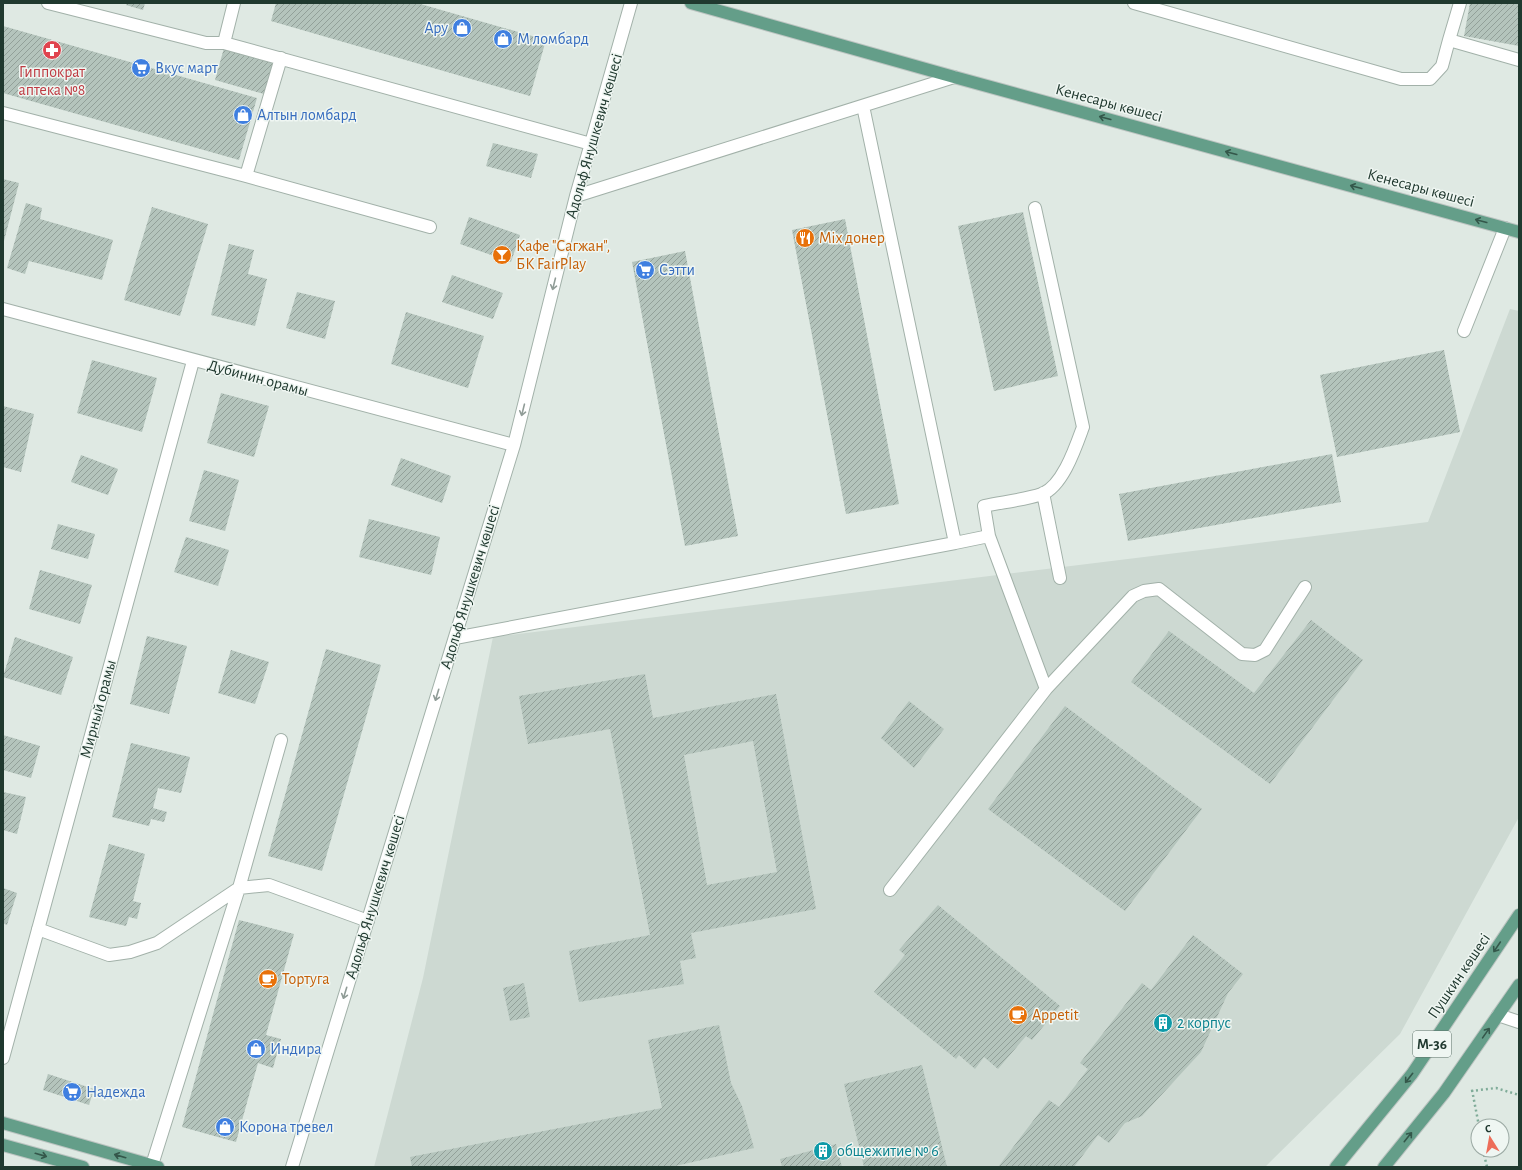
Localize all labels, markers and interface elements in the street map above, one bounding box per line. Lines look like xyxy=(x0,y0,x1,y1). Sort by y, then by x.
shop icon: Ару xyxy=(451,17,473,39)
place label: Ару xyxy=(424,20,448,37)
shop icon: М ломбард xyxy=(492,28,514,50)
place label: М ломбард xyxy=(517,31,589,47)
pharmacy icon: Гиппократ аптека №8 xyxy=(41,39,63,61)
street label: Адольф Янушкевич көшесі xyxy=(563,52,626,221)
supermarket icon: Вкус март xyxy=(130,57,152,79)
place label: Вкус март xyxy=(155,60,218,77)
place label: Гиппократ аптека №8 xyxy=(19,64,85,98)
street label: Кенесары көшесі xyxy=(1054,81,1164,125)
shop icon: Алтын ломбард xyxy=(232,104,254,126)
place label: Алтын ломбард xyxy=(257,107,357,123)
one-way arrow xyxy=(1099,114,1112,122)
one-way arrow xyxy=(1224,149,1237,156)
street label: Кенесары көшесі xyxy=(1366,166,1476,210)
one-way arrow xyxy=(1350,183,1363,190)
one-way arrow xyxy=(1475,217,1488,224)
restaurant icon: Mix донер xyxy=(794,227,816,249)
place label: Mix донер xyxy=(819,230,885,246)
place label: Кафе "Сагжан", БК FairPlay xyxy=(516,238,610,273)
bar icon: Кафе "Сагжан", БК FairPlay xyxy=(491,244,513,266)
supermarket icon: Сэтти xyxy=(634,259,656,281)
place label: Сэтти xyxy=(659,262,695,278)
one-way arrow xyxy=(550,277,557,290)
street label: Дубинин орамы xyxy=(206,357,310,400)
one-way arrow xyxy=(518,403,526,416)
street label: Адольф Янушкевич көшесі xyxy=(437,503,504,671)
street label: Мирный орамы xyxy=(77,658,119,760)
one-way arrow xyxy=(433,689,440,702)
street label: Адольф Янушкевич көшесі xyxy=(342,813,409,981)
street label: Пушкин көшесі xyxy=(1425,931,1494,1022)
one-way arrow xyxy=(1493,941,1501,952)
cafe icon: Тортуга xyxy=(257,968,279,990)
place label: Тортуга xyxy=(282,971,330,988)
one-way arrow xyxy=(341,987,349,999)
cafe icon: Appetit xyxy=(1007,1004,1029,1026)
place label: Appetit xyxy=(1032,1007,1079,1023)
building icon: 2 корпус xyxy=(1152,1012,1174,1034)
place label: 2 корпус xyxy=(1177,1015,1231,1032)
one-way arrow xyxy=(1482,1027,1490,1038)
road number: M-36 xyxy=(1413,1031,1451,1057)
shop icon: Индира xyxy=(245,1038,267,1060)
place label: Индира xyxy=(270,1041,322,1057)
one-way arrow xyxy=(1405,1073,1413,1084)
supermarket icon: Надежда xyxy=(61,1081,83,1103)
place label: Надежда xyxy=(86,1084,146,1100)
shop icon: Корона тревел xyxy=(214,1116,236,1138)
north arrow xyxy=(1470,1118,1510,1158)
place label: Корона тревел xyxy=(239,1119,333,1135)
text: С xyxy=(1484,1123,1492,1135)
one-way arrow xyxy=(1404,1131,1413,1142)
building icon: общежитие № 6 xyxy=(812,1140,834,1162)
place label: общежитие № 6 xyxy=(837,1143,939,1159)
one-way arrow xyxy=(34,1152,47,1159)
one-way arrow xyxy=(114,1152,127,1159)

